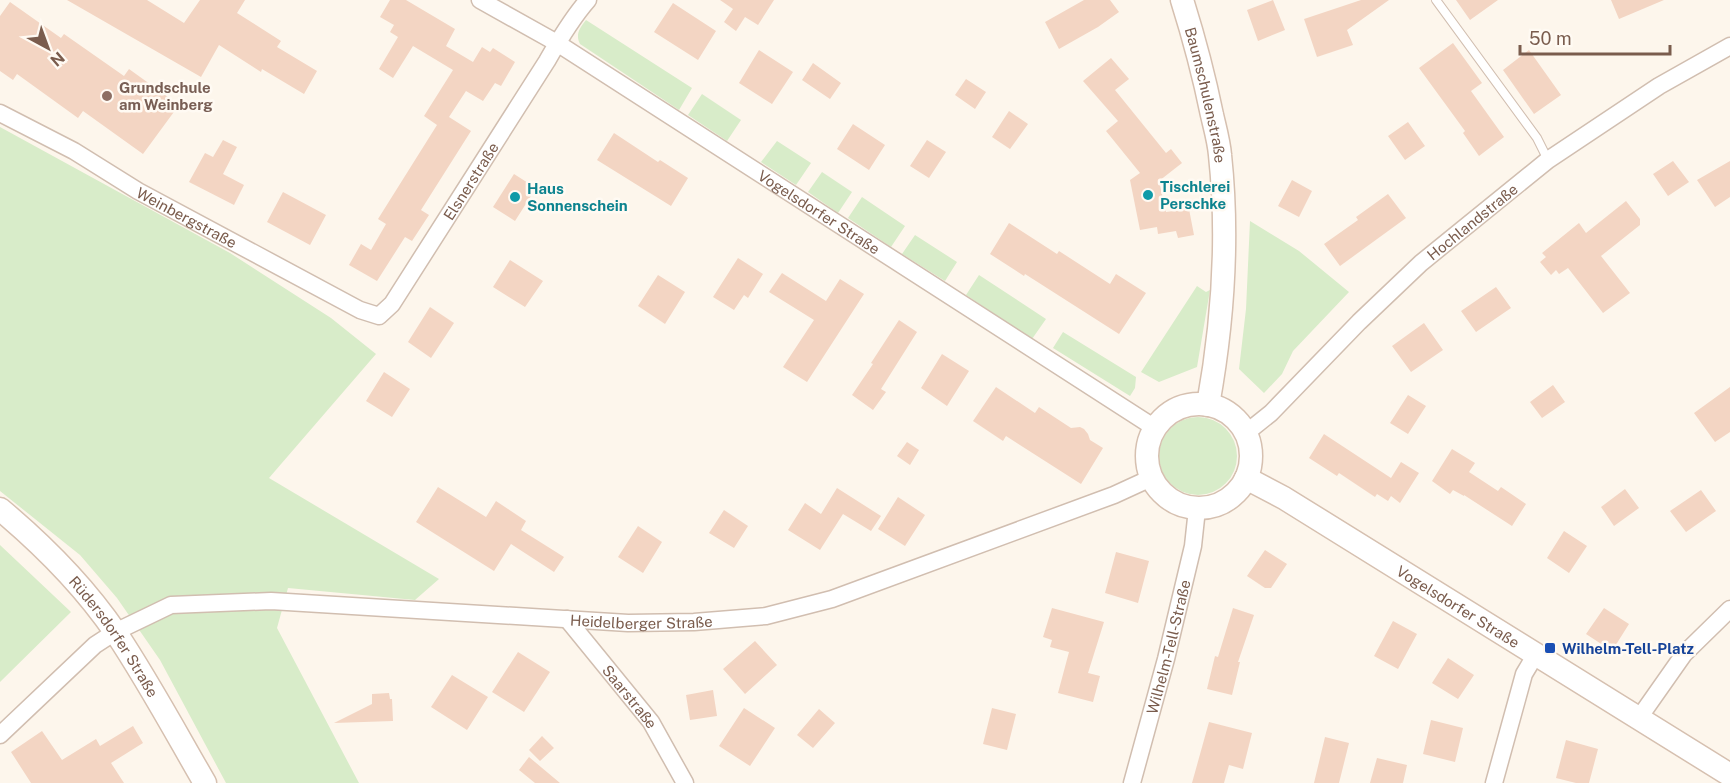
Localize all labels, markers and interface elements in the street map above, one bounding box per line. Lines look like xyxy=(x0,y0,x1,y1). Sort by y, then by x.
north arrow xyxy=(18,18,78,78)
scale bar xyxy=(1520,18,1670,56)
street label: Baumschulenstraße xyxy=(1182,25,1229,164)
text: 50 m xyxy=(1529,28,1572,49)
text: N xyxy=(47,48,68,70)
place label: Grundschule am Weinberg xyxy=(119,79,213,113)
marker: Grundschule am Weinberg xyxy=(100,89,114,103)
street label: Elsnerstraße xyxy=(439,139,501,223)
street label: Vogelsdorfer Straße xyxy=(755,166,883,257)
place label: Tischlerei Perschke xyxy=(1160,178,1230,212)
place label: Haus Sonnenschein xyxy=(527,180,628,214)
street label: Hochlandstraße xyxy=(1423,180,1521,263)
street label: Weinbergstraße xyxy=(134,183,240,251)
marker: Tischlerei Perschke xyxy=(1141,188,1155,202)
marker: Haus Sonnenschein xyxy=(508,190,522,204)
street label: Vogelsdorfer Straße xyxy=(1394,562,1523,651)
street label: Rüdersdorfer Straße xyxy=(66,572,162,700)
street label: Wilhelm-Tell-Straße xyxy=(1143,578,1193,716)
street label: Heidelberger Straße xyxy=(570,611,713,632)
place label: Wilhelm-Tell-Platz xyxy=(1562,640,1694,657)
marker: Wilhelm-Tell-Platz xyxy=(1543,641,1557,655)
street label: Saarstraße xyxy=(599,661,661,731)

